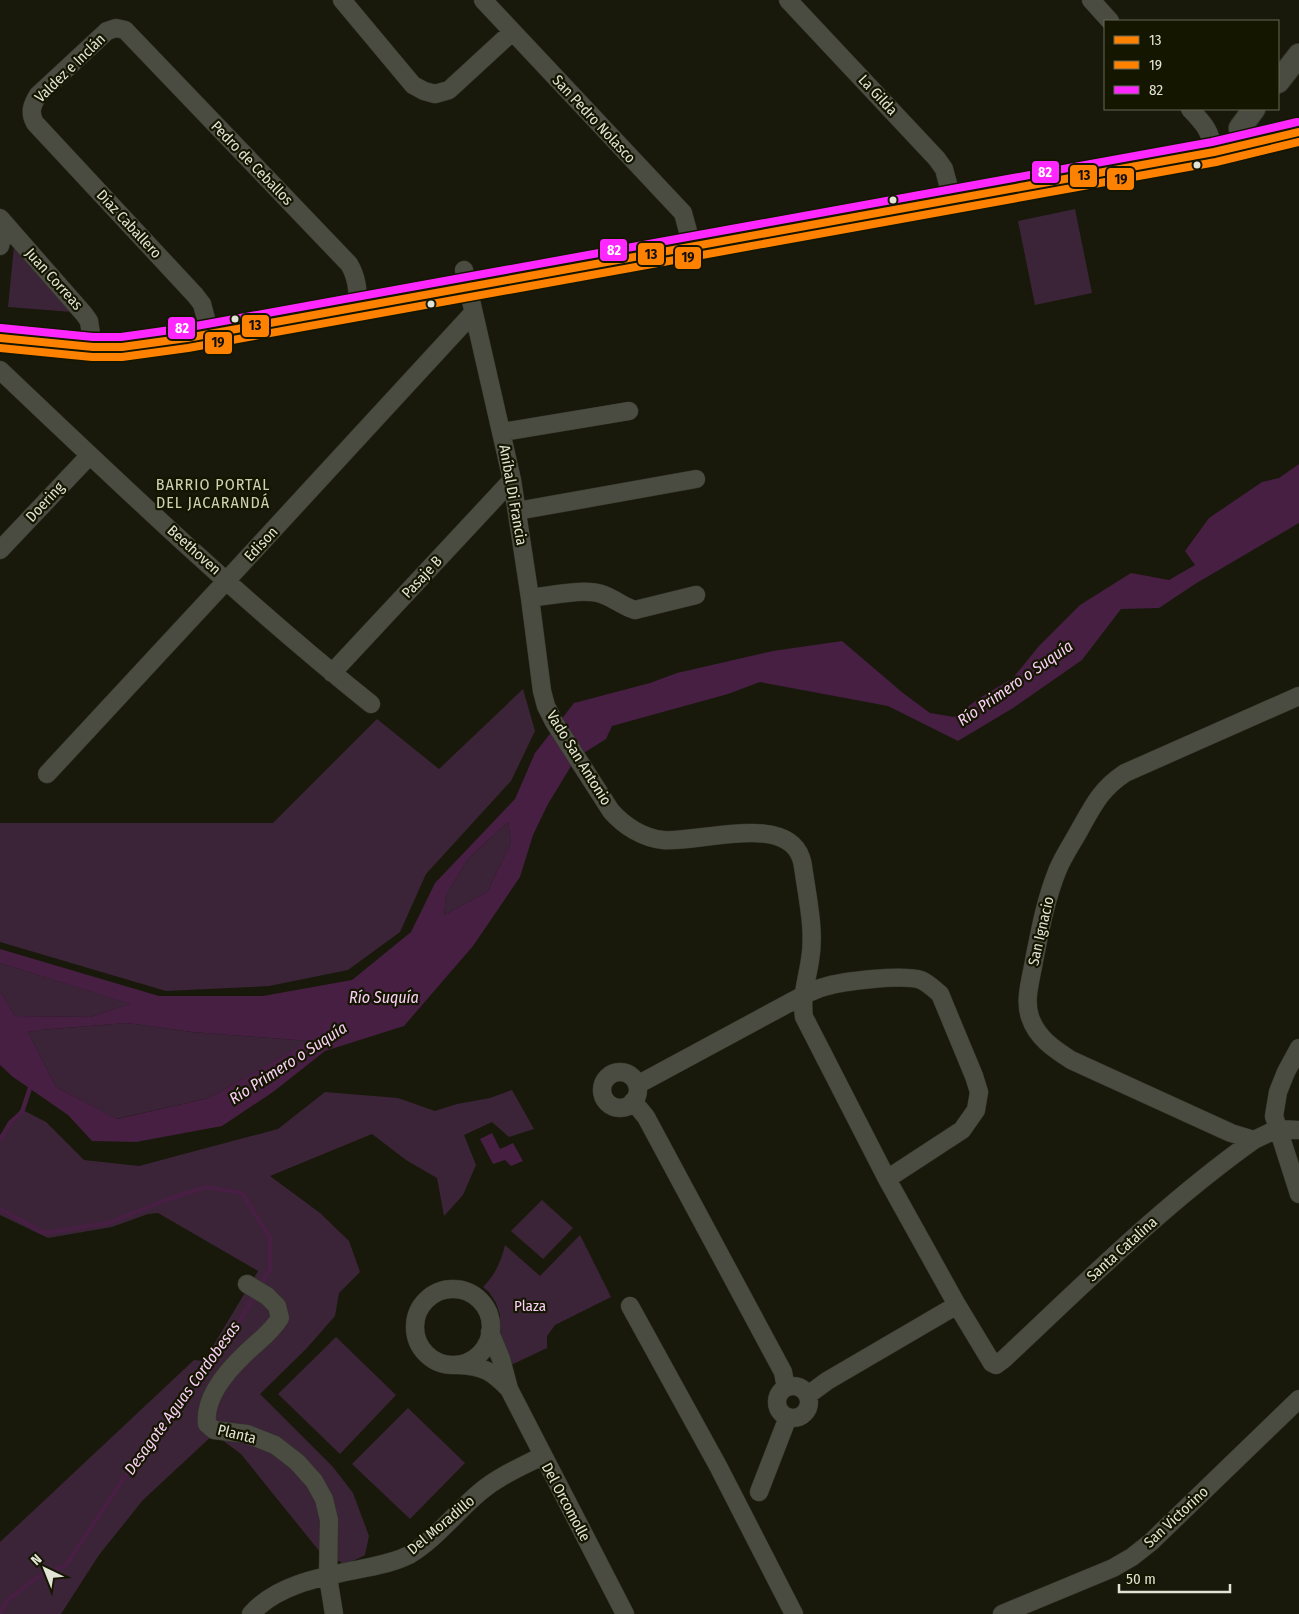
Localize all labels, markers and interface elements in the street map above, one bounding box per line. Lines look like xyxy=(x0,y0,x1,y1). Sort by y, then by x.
legend xyxy=(1104,20,1279,110)
street label: Valdez e Inclán xyxy=(31,30,109,106)
text: 13 xyxy=(1149,31,1162,49)
text: 19 xyxy=(1149,56,1162,74)
street label: San Pedro Nolasco xyxy=(549,71,639,167)
street label: La Gilda xyxy=(855,71,901,119)
text: 82 xyxy=(1149,81,1163,99)
street label: Pedro de Ceballos xyxy=(207,117,297,209)
line badge: 82 xyxy=(1031,160,1060,184)
unlabelled marker xyxy=(1192,160,1202,170)
text: 82 xyxy=(1038,164,1052,181)
line badge: 13 xyxy=(1069,164,1098,188)
text: 13 xyxy=(1078,167,1091,184)
line badge: 19 xyxy=(1106,167,1135,191)
text: 19 xyxy=(1114,171,1128,188)
street label: Díaz Caballero xyxy=(93,186,165,262)
unlabelled marker xyxy=(888,195,898,205)
line badge: 82 xyxy=(599,238,628,262)
text: 82 xyxy=(607,242,621,259)
line badge: 13 xyxy=(637,242,665,266)
street label: Juan Correas xyxy=(22,244,86,314)
text: 13 xyxy=(645,246,658,263)
line badge: 19 xyxy=(674,246,702,270)
text: 19 xyxy=(681,249,695,266)
unlabelled marker xyxy=(426,299,436,309)
unlabelled marker xyxy=(230,314,240,324)
line badge: 13 xyxy=(241,314,270,338)
line badge: 82 xyxy=(167,316,196,340)
text: 13 xyxy=(249,317,262,334)
text: 82 xyxy=(175,320,189,337)
line badge: 19 xyxy=(204,331,233,355)
text: 19 xyxy=(211,334,225,351)
street label: Aníbal Di Francia xyxy=(495,443,531,547)
district label: BARRIO PORTAL DEL JACARANDÁ xyxy=(156,475,270,512)
street label: Doering xyxy=(22,478,68,526)
street label: Beethoven xyxy=(164,521,224,579)
street label: Edison xyxy=(241,523,281,565)
street label: Pasaje B xyxy=(398,552,446,602)
water label: Río Primero o Suquía xyxy=(954,636,1076,730)
street label: Vado San Antonio xyxy=(543,707,615,809)
street label: San Ignacio xyxy=(1024,895,1058,967)
water label: Río Suquía xyxy=(349,988,419,1007)
water label: Río Primero o Suquía xyxy=(226,1018,350,1108)
street label: Santa Catalina xyxy=(1083,1213,1161,1285)
park label: Plaza xyxy=(514,1297,546,1315)
water label: Desagote Aguas Cordobesas xyxy=(120,1318,244,1478)
street label: Planta xyxy=(216,1421,258,1447)
street label: Del Orcomolle xyxy=(538,1460,594,1544)
street label: San Victorino xyxy=(1140,1483,1212,1551)
street label: Del Moradillo xyxy=(404,1492,478,1558)
north arrow xyxy=(20,1544,70,1594)
text: N xyxy=(28,1551,45,1569)
scale bar xyxy=(1119,1562,1230,1594)
text: 50 m xyxy=(1126,1570,1156,1588)

